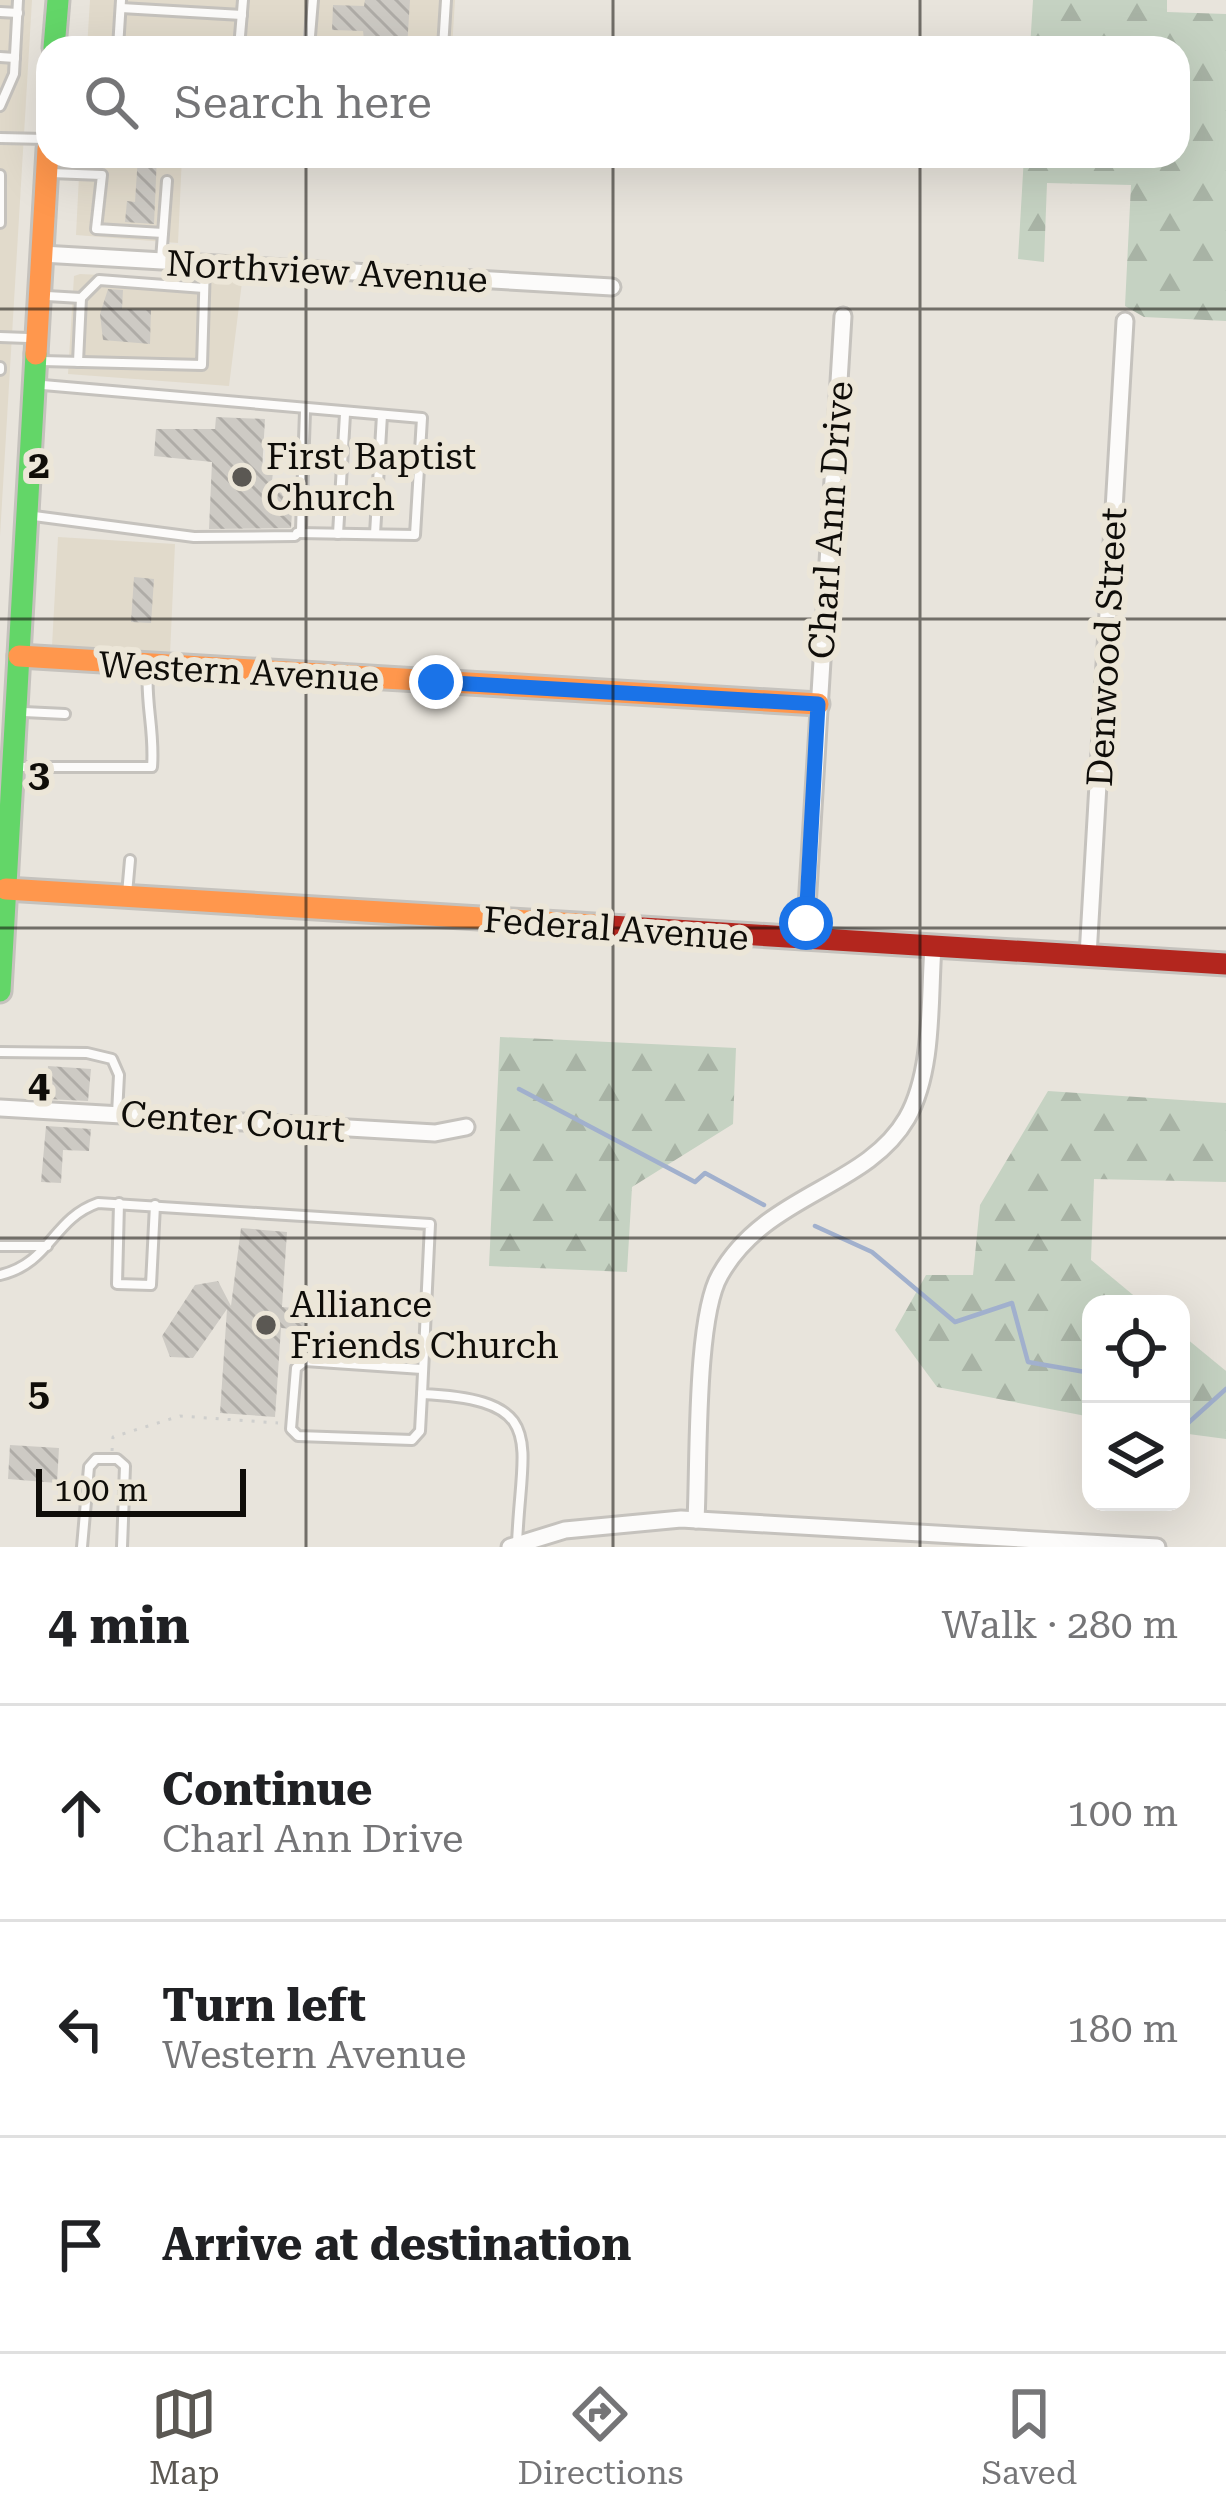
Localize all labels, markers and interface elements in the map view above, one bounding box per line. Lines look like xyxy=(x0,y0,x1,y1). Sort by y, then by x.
search box xyxy=(36,36,1190,168)
icon: search xyxy=(78,69,144,135)
text: Search here xyxy=(174,76,432,129)
street label: Northview Avenue xyxy=(165,243,489,301)
street label: Charl Ann Drive xyxy=(800,380,862,660)
place label: First Baptist Church xyxy=(266,436,476,519)
text: 2 xyxy=(28,442,50,488)
marker: First Baptist Church xyxy=(229,464,255,490)
street label: Denwood Street xyxy=(1079,506,1135,788)
street label: Western Avenue xyxy=(98,644,380,700)
route end xyxy=(409,655,463,709)
text: 3 xyxy=(28,751,50,797)
route start xyxy=(779,896,833,950)
street label: Federal Avenue xyxy=(482,899,750,959)
text: 4 xyxy=(28,1061,50,1107)
street label: Center Court xyxy=(119,1093,347,1151)
place label: Alliance Friends Church xyxy=(290,1284,559,1367)
map controls xyxy=(1082,1295,1190,1511)
button: locate xyxy=(1082,1295,1190,1403)
marker: Alliance Friends Church xyxy=(253,1312,279,1338)
text: 5 xyxy=(28,1370,50,1416)
button: layers xyxy=(1082,1403,1190,1511)
scale bar xyxy=(36,1463,246,1516)
text: 100 m xyxy=(54,1470,148,1509)
text: 4 min xyxy=(48,1596,190,1655)
text: Walk · 280 m xyxy=(942,1602,1178,1648)
text: Continue xyxy=(162,1763,373,1816)
icon: ahead xyxy=(48,1780,114,1846)
text: 100 m xyxy=(1067,1790,1178,1836)
text: Charl Ann Drive xyxy=(162,1816,464,1862)
text: Turn left xyxy=(162,1979,366,2032)
icon: left xyxy=(48,1996,114,2062)
text: 180 m xyxy=(1067,2006,1178,2052)
text: Western Avenue xyxy=(162,2032,466,2078)
icon: arrive xyxy=(48,2212,114,2278)
text: Arrive at destination xyxy=(162,2218,631,2271)
tab: Map xyxy=(149,2381,220,2492)
tab: Directions xyxy=(517,2381,683,2492)
tab: Saved xyxy=(981,2381,1077,2492)

